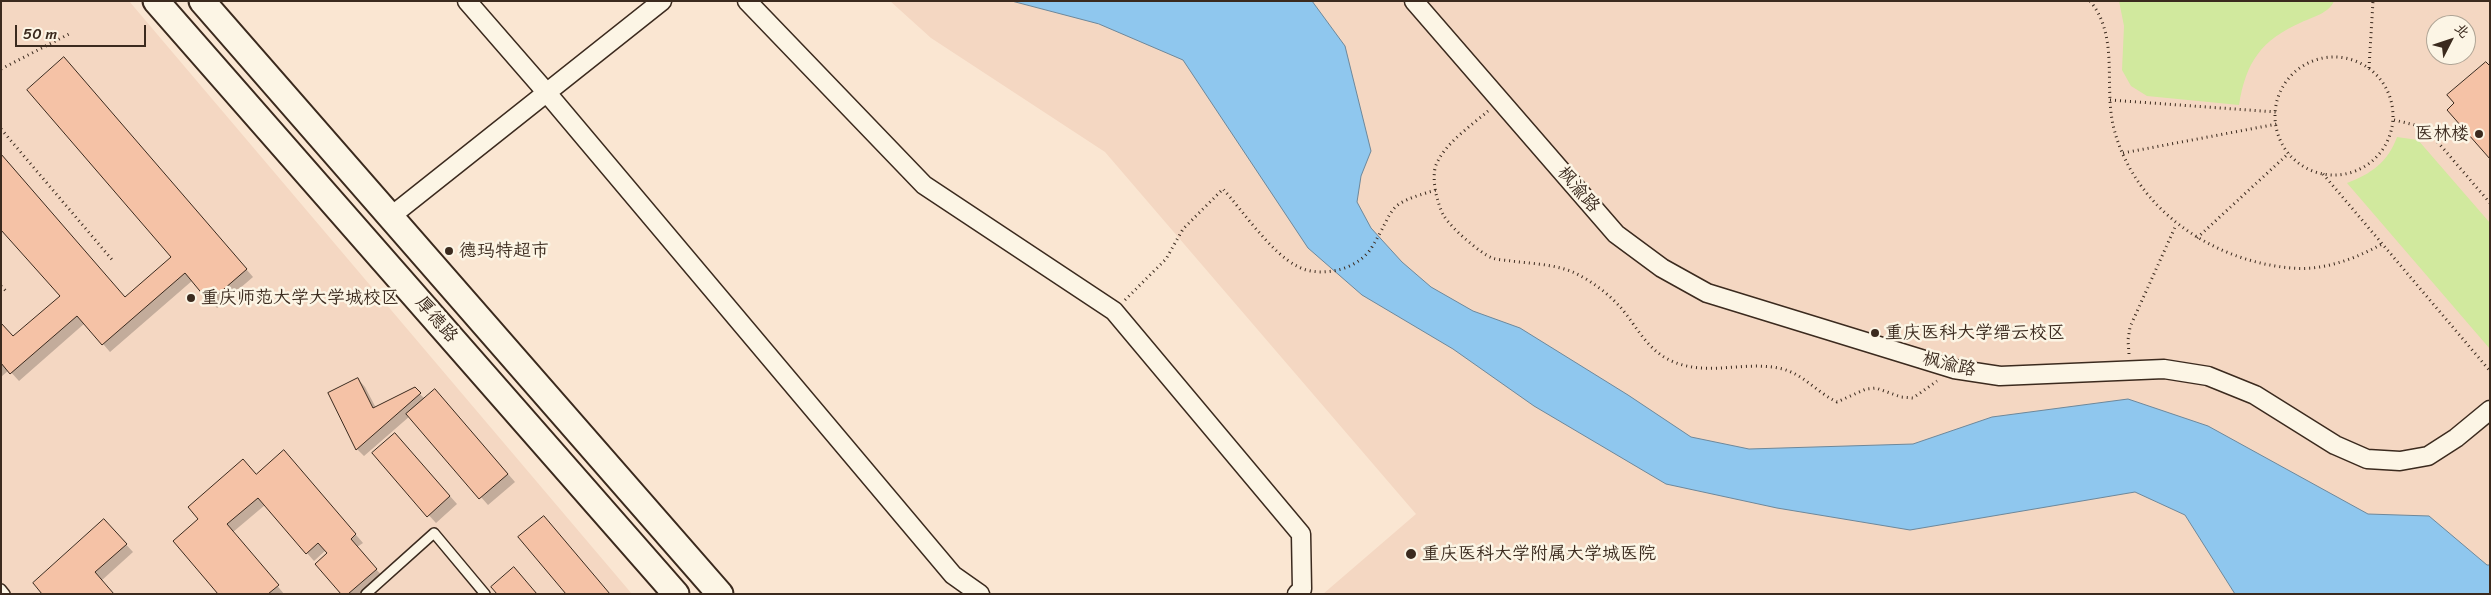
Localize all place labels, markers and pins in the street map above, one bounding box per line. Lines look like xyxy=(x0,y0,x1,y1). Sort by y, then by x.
place label: 医林楼 xyxy=(2415,123,2469,145)
marker: 医林楼 xyxy=(2473,128,2485,140)
place label: 德玛特超市 xyxy=(459,240,549,262)
marker: 德玛特超市 xyxy=(443,245,455,257)
place label: 重庆师范大学大学城校区 xyxy=(201,287,399,309)
marker: 重庆师范大学大学城校区 xyxy=(185,292,197,304)
place label: 重庆医科大学缙云校区 xyxy=(1885,322,2065,344)
marker: 重庆医科大学缙云校区 xyxy=(1869,327,1881,339)
place label: 重庆医科大学附属大学城医院 xyxy=(1422,543,1656,565)
marker: 重庆医科大学附属大学城医院 xyxy=(1404,547,1418,561)

